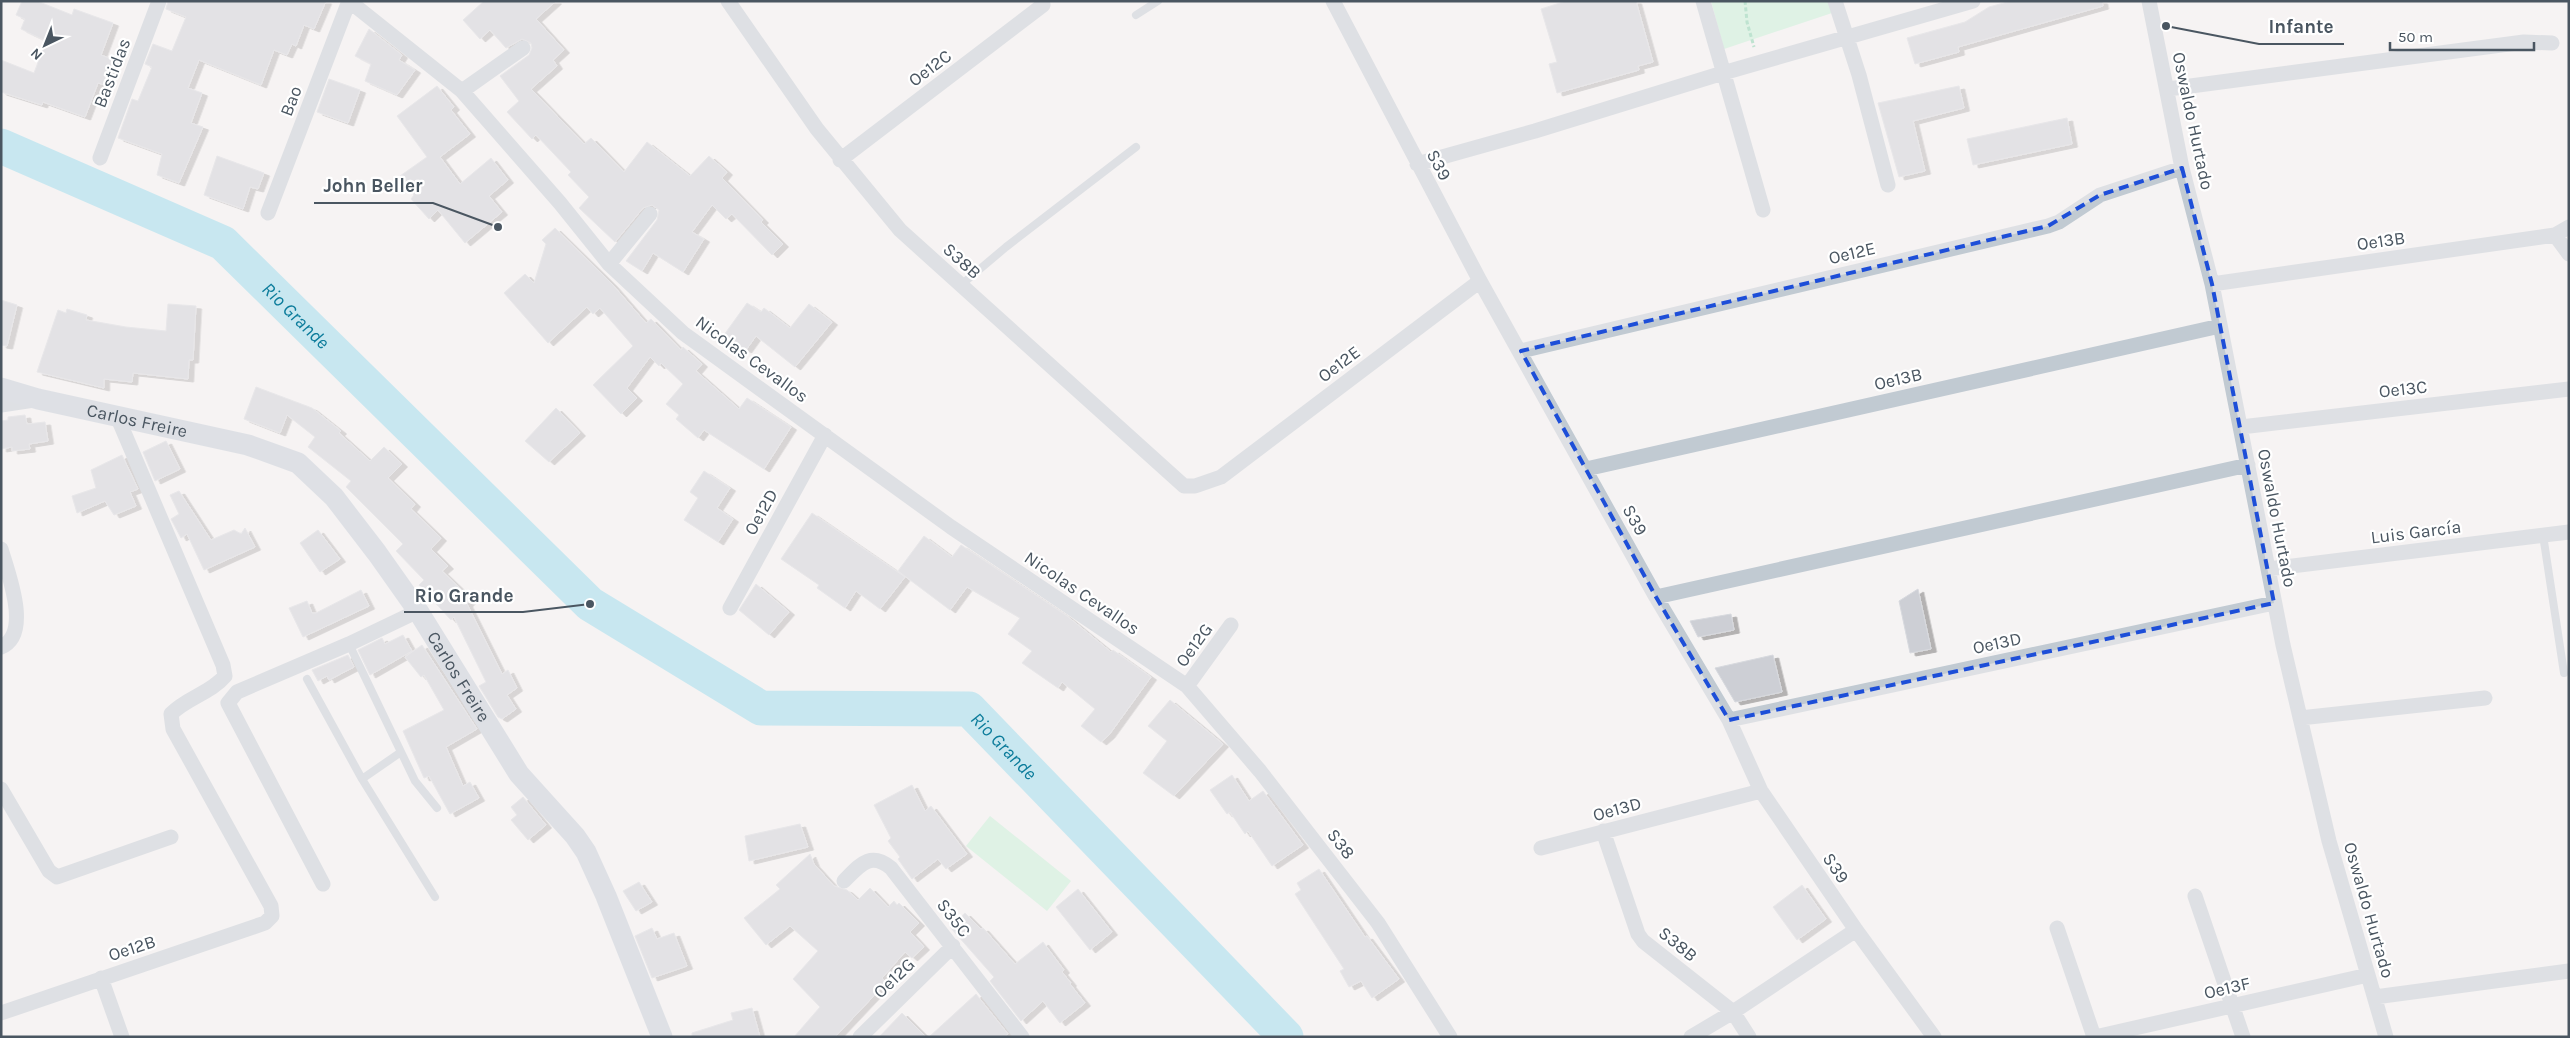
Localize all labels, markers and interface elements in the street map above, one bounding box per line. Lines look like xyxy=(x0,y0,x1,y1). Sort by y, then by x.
callout: Infante xyxy=(2259,10,2344,44)
text: Infante xyxy=(2268,16,2334,38)
north arrow xyxy=(20,20,70,70)
scale bar xyxy=(2390,20,2534,52)
text: 50 m xyxy=(2398,28,2433,46)
street label: Bastidas xyxy=(89,35,135,111)
text: N xyxy=(27,44,46,64)
street label: Oe12C xyxy=(904,45,956,91)
street label: Oswaldo Hurtado xyxy=(2168,50,2218,192)
street label: Bao xyxy=(275,83,307,119)
street label: S39 xyxy=(1422,146,1456,184)
callout: John Beller xyxy=(314,169,433,203)
text: John Beller xyxy=(323,175,423,197)
street label: Oe13B xyxy=(2355,227,2407,255)
street label: Oe12E xyxy=(1826,237,1878,269)
street label: S38B xyxy=(938,238,986,284)
water label: Rio Grande xyxy=(257,278,334,354)
street label: Nicolas Cevallos xyxy=(691,311,813,407)
street label: Oe12E xyxy=(1313,341,1365,387)
street label: Oe13B xyxy=(1872,363,1924,395)
street label: Oe13C xyxy=(2378,376,2428,402)
street label: Carlos Freire xyxy=(85,399,189,442)
street label: Oswaldo Hurtado xyxy=(2253,447,2301,589)
street label: Oe12D xyxy=(739,485,783,539)
street label: S39 xyxy=(1618,501,1652,539)
street label: Luis García xyxy=(2370,516,2462,548)
street label: Nicolas Cevallos xyxy=(1020,546,1144,640)
callout: Rio Grande xyxy=(404,578,523,612)
text: Rio Grande xyxy=(414,585,514,607)
street label: Oe12G xyxy=(1171,619,1217,671)
street label: Carlos Freire xyxy=(422,627,495,726)
street label: Oe13D xyxy=(1971,627,2023,659)
water label: Rio Grande xyxy=(966,708,1041,785)
street label: Oe13D xyxy=(1590,792,1644,826)
street label: S38 xyxy=(1322,824,1360,864)
street label: Oswaldo Hurtado xyxy=(2339,839,2399,981)
street label: S39 xyxy=(1818,849,1854,887)
street label: S35C xyxy=(932,894,976,942)
street label: S38B xyxy=(1654,922,1702,966)
street label: Oe12B xyxy=(106,930,158,966)
street label: Oe12G xyxy=(869,953,919,1003)
street label: Oe13F xyxy=(2202,972,2252,1004)

